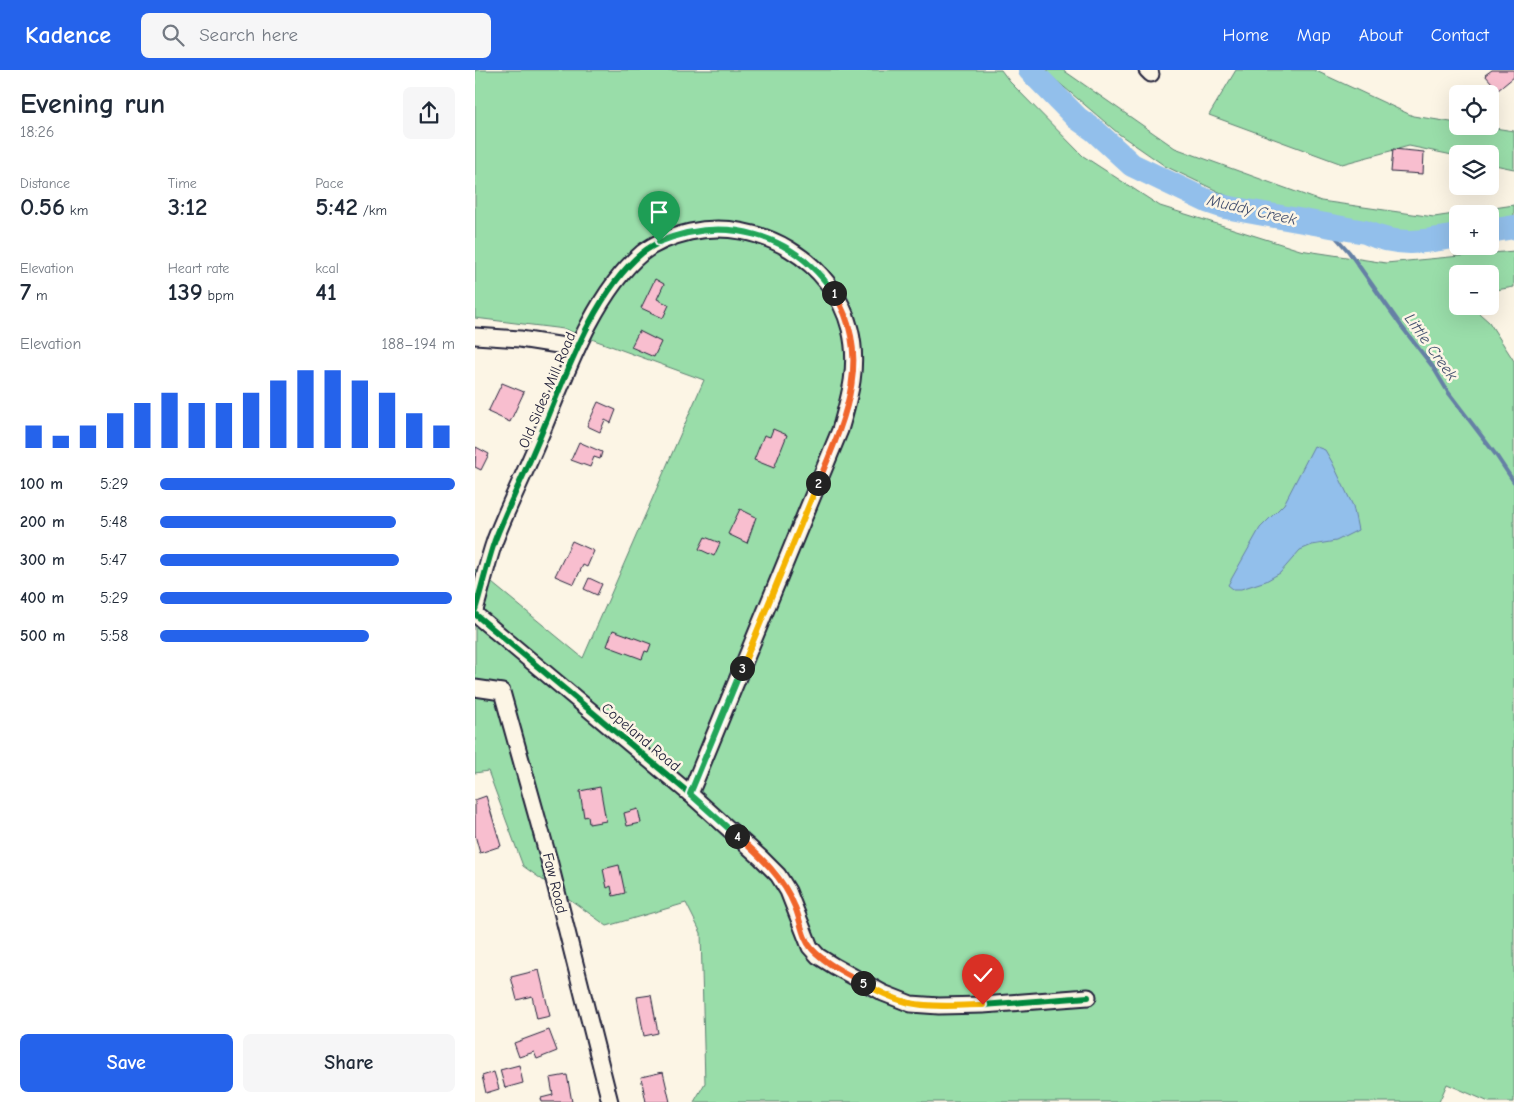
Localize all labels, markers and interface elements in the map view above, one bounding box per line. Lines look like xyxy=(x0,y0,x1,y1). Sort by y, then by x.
search box xyxy=(141,13,491,58)
text: Kadence xyxy=(25,21,111,49)
icon: search xyxy=(159,21,187,49)
text: Search here xyxy=(199,24,298,46)
text: Home xyxy=(1222,25,1269,46)
text: Map xyxy=(1297,25,1331,46)
text: About xyxy=(1359,25,1403,46)
text: Contact xyxy=(1431,25,1489,46)
map controls xyxy=(1449,85,1499,315)
button: locate xyxy=(1449,85,1499,135)
button: share xyxy=(403,87,455,139)
text: Evening run xyxy=(20,88,165,120)
text: 18:26 xyxy=(20,123,55,141)
button: layers xyxy=(1449,145,1499,195)
text: Distance xyxy=(20,175,70,192)
text: Time xyxy=(168,175,197,192)
text: Pace xyxy=(315,175,344,192)
pin xyxy=(638,191,680,242)
water label: Muddy Creek xyxy=(1205,191,1299,229)
text: 0.56 xyxy=(20,192,65,221)
text: 3:12 xyxy=(168,192,207,221)
text: 5:42 xyxy=(315,192,358,221)
icon: arrive xyxy=(645,198,673,226)
text: km xyxy=(65,202,88,219)
text: /km xyxy=(358,202,387,219)
button: + xyxy=(1449,205,1499,255)
text: Elevation xyxy=(20,260,74,277)
text: Heart rate xyxy=(168,260,229,277)
text: kcal xyxy=(315,260,339,277)
button: − xyxy=(1449,265,1499,315)
text: 7 xyxy=(20,277,31,306)
text: 139 xyxy=(168,277,203,306)
text: 41 xyxy=(315,277,337,306)
pin: 1 xyxy=(821,280,847,306)
text: 1 xyxy=(832,285,837,302)
text: m xyxy=(31,287,48,304)
text: bpm xyxy=(203,287,234,304)
water label: Little Creek xyxy=(1401,310,1461,384)
street label: Old Sides Mill Road xyxy=(514,329,580,451)
text: Elevation xyxy=(20,335,81,353)
text: 188–194 m xyxy=(381,335,455,353)
pin: 2 xyxy=(805,470,831,496)
text: 100 m xyxy=(20,475,63,493)
text: 5:29 xyxy=(100,475,128,493)
text: 2 xyxy=(815,475,822,492)
text: 200 m xyxy=(20,513,65,531)
text: 5:48 xyxy=(100,513,128,531)
text: 300 m xyxy=(20,551,65,569)
text: 5:47 xyxy=(100,551,127,569)
text: 400 m xyxy=(20,589,64,607)
text: 5:29 xyxy=(100,589,128,607)
text: 500 m xyxy=(20,627,65,645)
text: 5:58 xyxy=(100,627,128,645)
pin: 3 xyxy=(729,656,755,680)
text: 3 xyxy=(739,660,746,677)
street label: Copeland Road xyxy=(598,699,684,775)
pin: 4 xyxy=(725,824,749,848)
text: 4 xyxy=(734,828,741,845)
street label: Faw Road xyxy=(539,851,571,915)
pin xyxy=(962,954,1004,1005)
icon: check xyxy=(969,961,997,989)
pin: 5 xyxy=(851,970,875,996)
text: 5 xyxy=(860,975,867,992)
button: Save xyxy=(20,1034,233,1092)
button: Share xyxy=(243,1034,455,1092)

